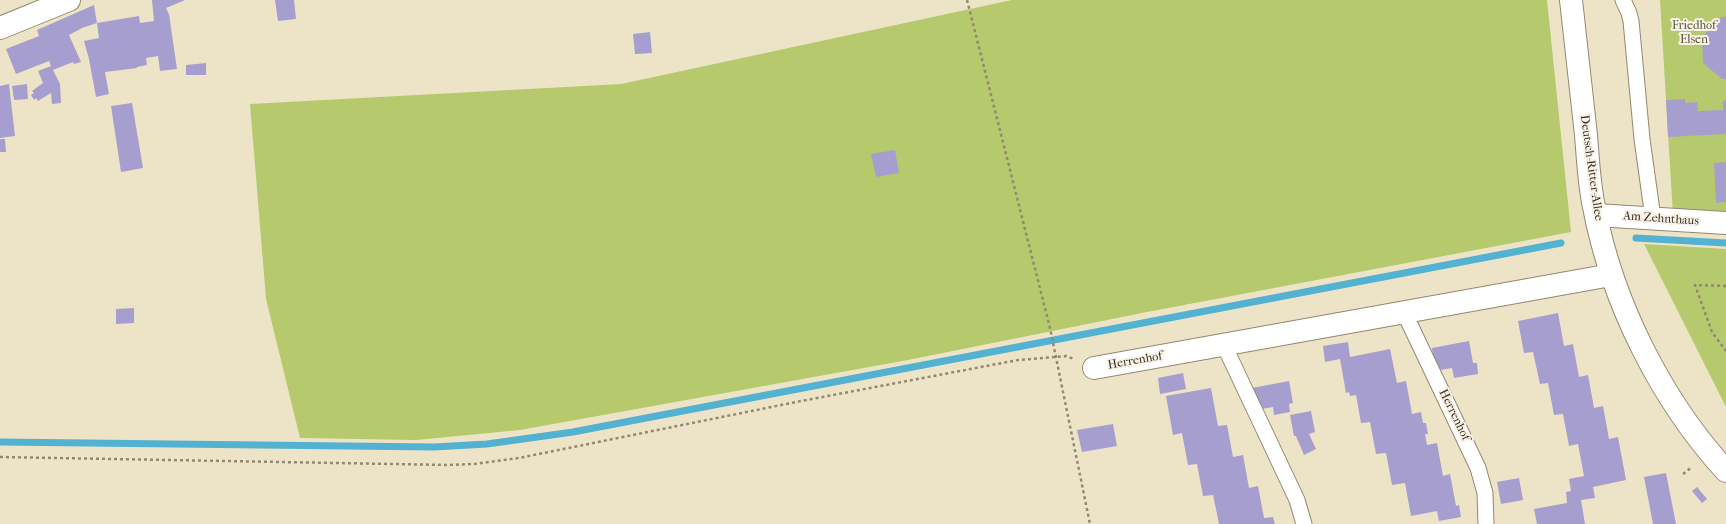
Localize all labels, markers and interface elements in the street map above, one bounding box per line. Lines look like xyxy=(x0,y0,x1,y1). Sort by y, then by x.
park label: Friedhof Elsen xyxy=(1672,19,1716,47)
street label: Deutsch-Ritter-Allee xyxy=(1576,114,1606,222)
street label: Am Zehnthaus xyxy=(1623,209,1699,229)
street label: Herrenhof xyxy=(1107,349,1163,373)
street label: Herrenhof xyxy=(1435,387,1473,443)

